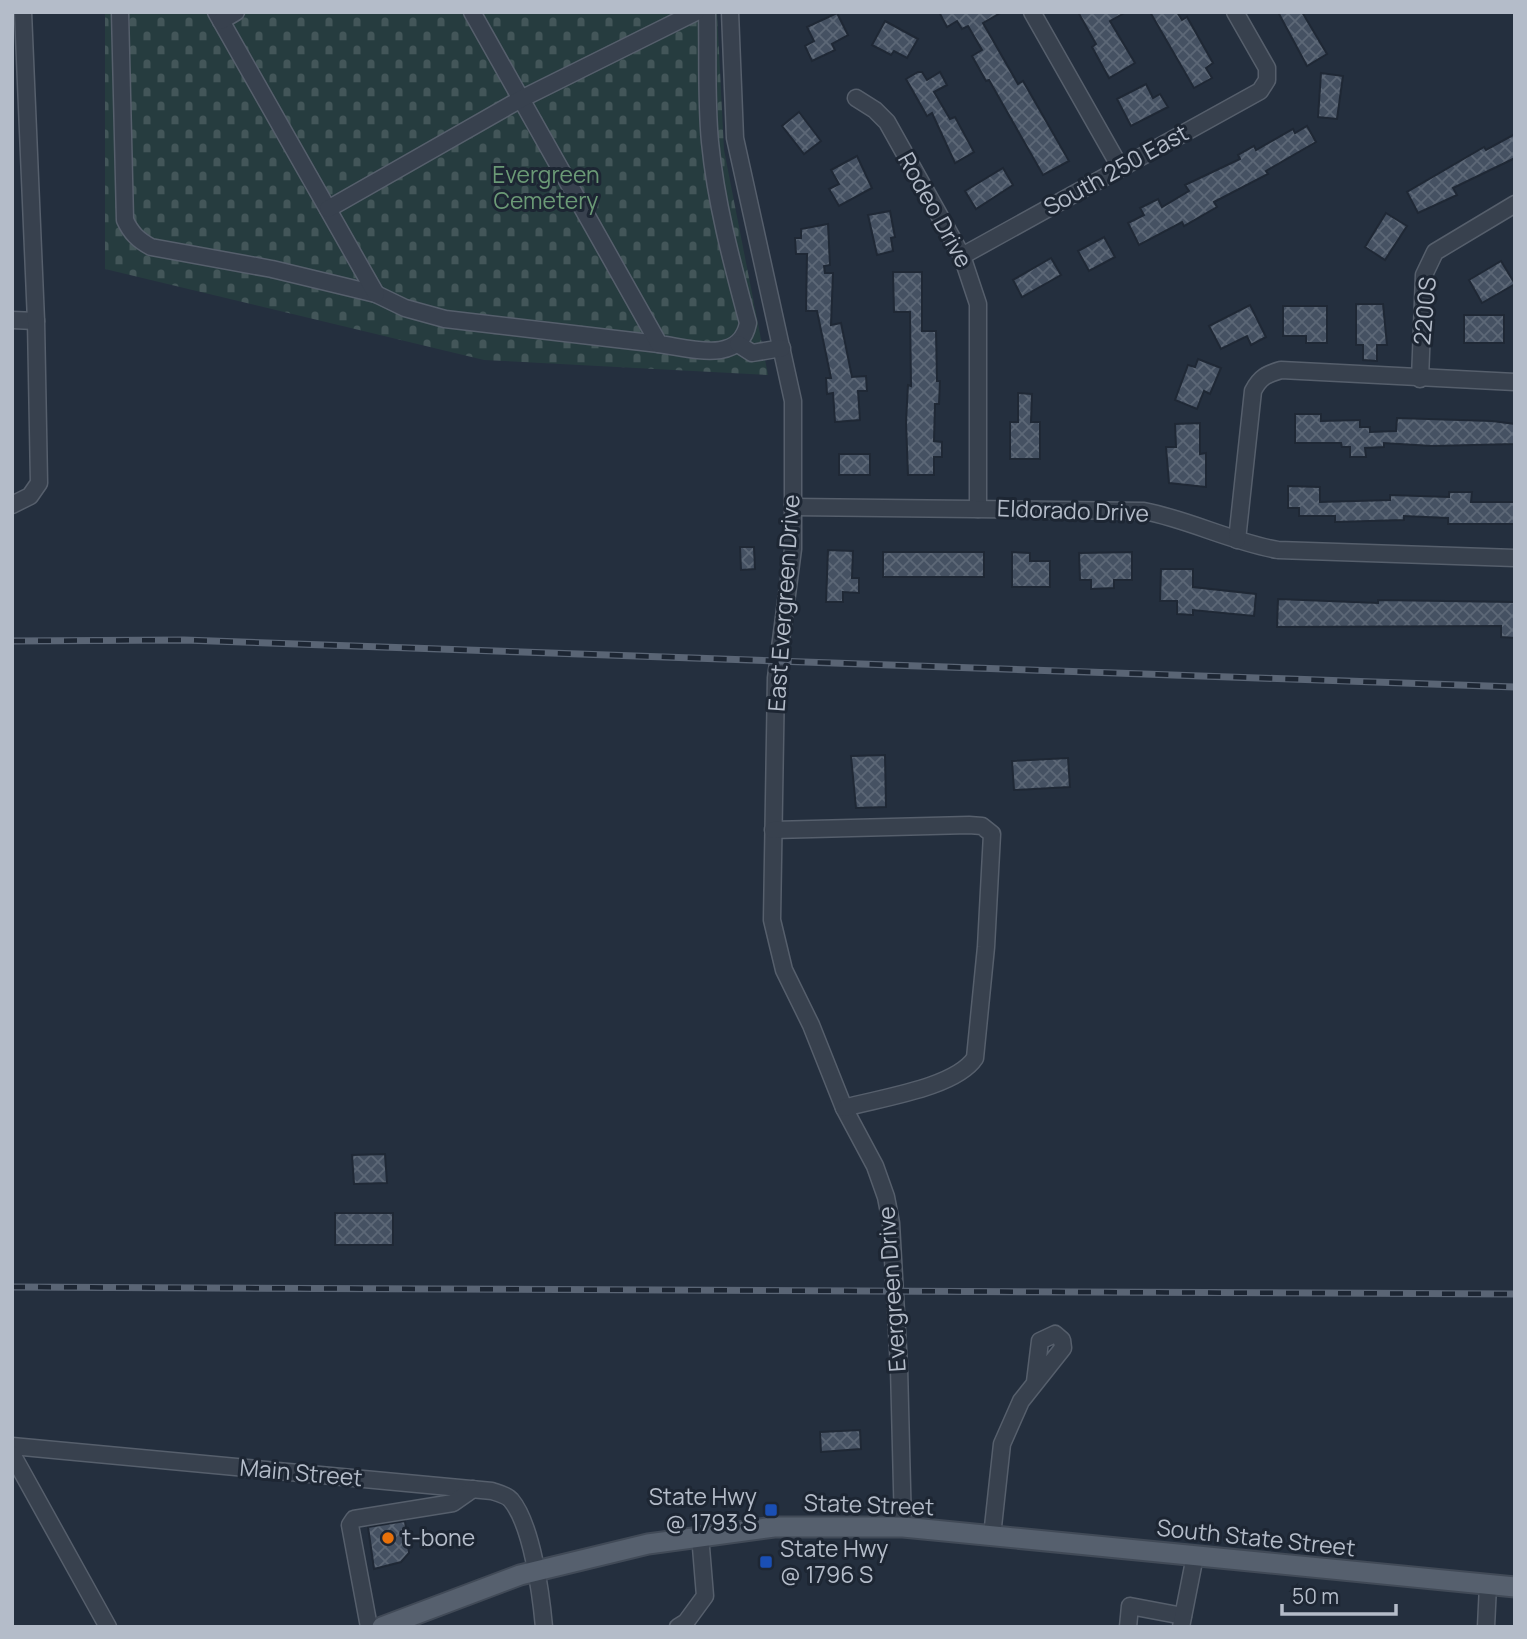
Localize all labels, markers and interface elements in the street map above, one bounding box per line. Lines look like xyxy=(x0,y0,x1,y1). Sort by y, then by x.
street label: South 250 East xyxy=(1037,116,1194,222)
street label: Rodeo Drive xyxy=(891,146,981,273)
park label: Evergreen Cemetery xyxy=(492,158,600,216)
street label: 2200S xyxy=(1405,275,1443,346)
street label: Eldorado Drive xyxy=(997,491,1150,529)
street label: East Evergreen Drive xyxy=(759,493,807,713)
street label: Evergreen Drive xyxy=(869,1205,913,1373)
street label: Main Street xyxy=(238,1451,364,1493)
place label: State Hwy @ 1793 S xyxy=(649,1480,757,1538)
street label: State Street xyxy=(803,1486,935,1522)
marker: State Hwy @ 1793 S xyxy=(763,1502,779,1518)
street label: South State Street xyxy=(1155,1511,1357,1563)
place label: t-bone xyxy=(402,1521,475,1553)
marker: t-bone xyxy=(380,1530,396,1546)
place label: State Hwy @ 1796 S xyxy=(780,1532,888,1590)
marker: State Hwy @ 1796 S xyxy=(758,1554,774,1570)
scale bar xyxy=(1282,1572,1396,1616)
text: 50 m xyxy=(1292,1582,1339,1610)

